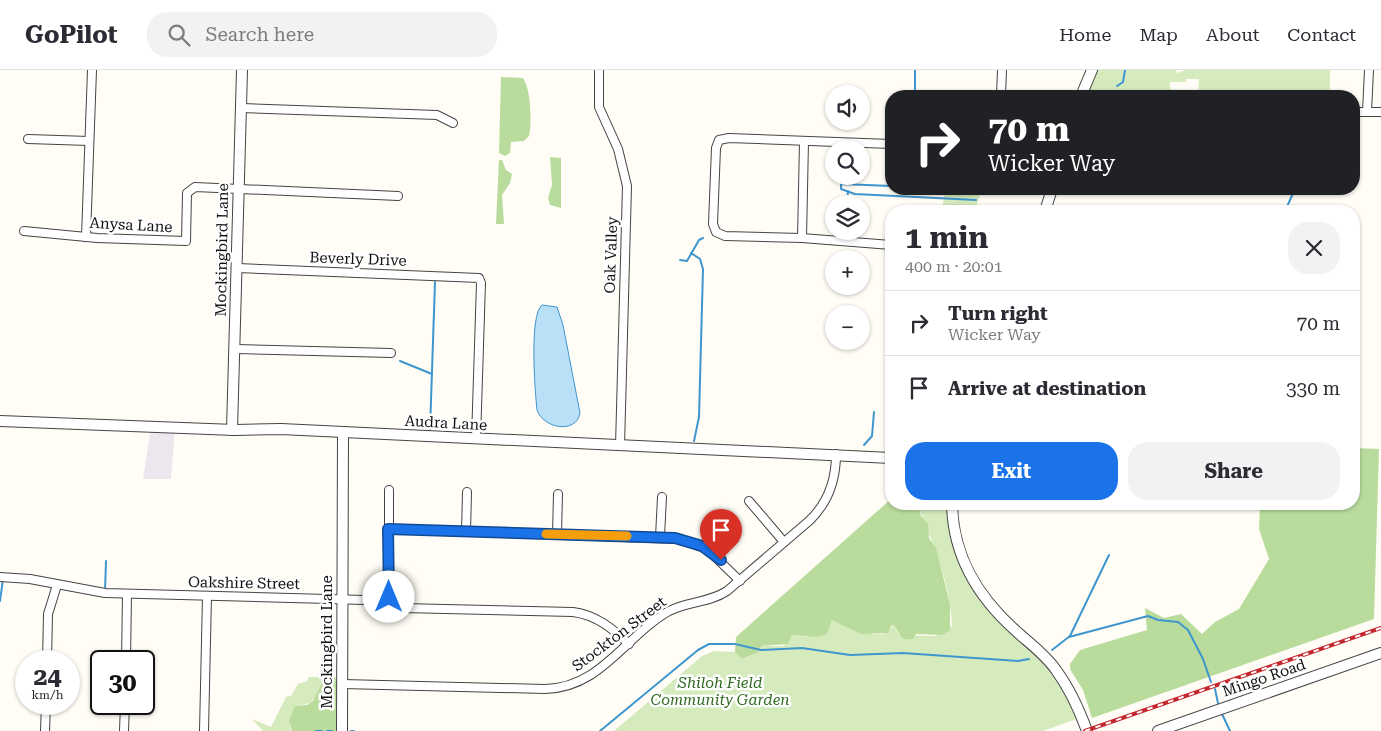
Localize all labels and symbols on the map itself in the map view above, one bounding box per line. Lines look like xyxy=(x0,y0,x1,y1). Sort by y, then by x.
street label: Mockingbird Lane xyxy=(212,183,232,317)
street label: Anysa Lane xyxy=(89,214,173,236)
street label: Oak Valley xyxy=(601,216,621,294)
street label: Beverly Drive xyxy=(309,248,407,270)
street label: Audra Lane xyxy=(404,412,488,434)
pin xyxy=(700,509,742,560)
position arrow xyxy=(362,570,414,622)
street label: Oakshire Street xyxy=(188,573,301,593)
street label: Mockingbird Lane xyxy=(318,575,336,709)
street label: Stockton Street xyxy=(568,593,670,675)
speed limit sign: 30 xyxy=(90,650,155,715)
street label: Mingo Road xyxy=(1220,655,1308,701)
park label: Shiloh Field Community Garden xyxy=(650,674,790,709)

